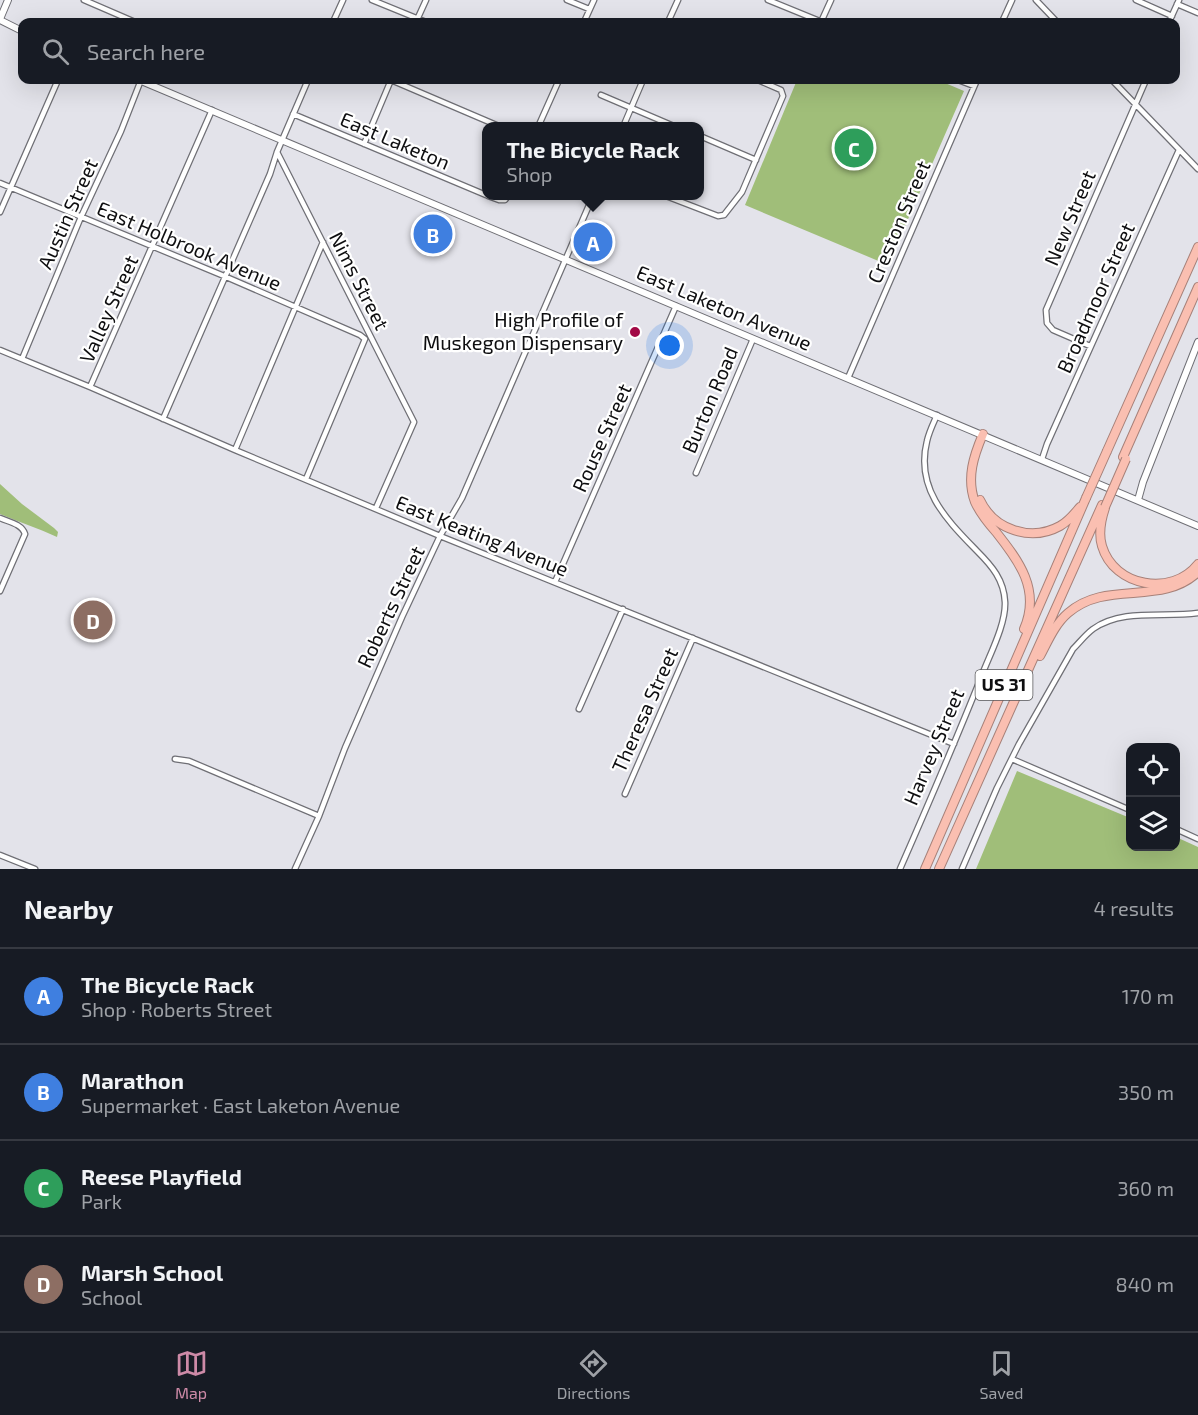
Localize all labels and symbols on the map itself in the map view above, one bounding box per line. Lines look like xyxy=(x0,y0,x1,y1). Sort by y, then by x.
street label: East Laketon xyxy=(337,106,454,174)
pin: C xyxy=(834,126,874,170)
street label: Austin Street xyxy=(32,154,102,272)
street label: Creston Street xyxy=(861,156,935,286)
street label: New Street xyxy=(1038,166,1100,269)
street label: East Holbrook Avenue xyxy=(94,195,285,295)
pin: B xyxy=(414,212,452,256)
street label: Broadmoor Street xyxy=(1051,218,1139,376)
pin: A xyxy=(574,220,612,264)
street label: Nims Street xyxy=(325,228,395,334)
street label: Valley Street xyxy=(74,251,143,366)
street label: East Laketon Avenue xyxy=(633,259,816,355)
place label: High Profile of Muskegon Dispensary xyxy=(423,307,623,354)
marker: High Profile of Muskegon Dispensary xyxy=(628,325,642,339)
your location xyxy=(655,331,684,360)
street label: Burton Road xyxy=(676,343,742,456)
street label: Rouse Street xyxy=(567,379,636,495)
street label: East Keating Avenue xyxy=(393,489,572,581)
street label: Roberts Street xyxy=(351,542,429,671)
pin: D xyxy=(74,598,112,642)
street label: Theresa Street xyxy=(606,643,682,776)
road number: US 31 xyxy=(976,670,1032,700)
street label: Harvey Street xyxy=(898,685,968,808)

